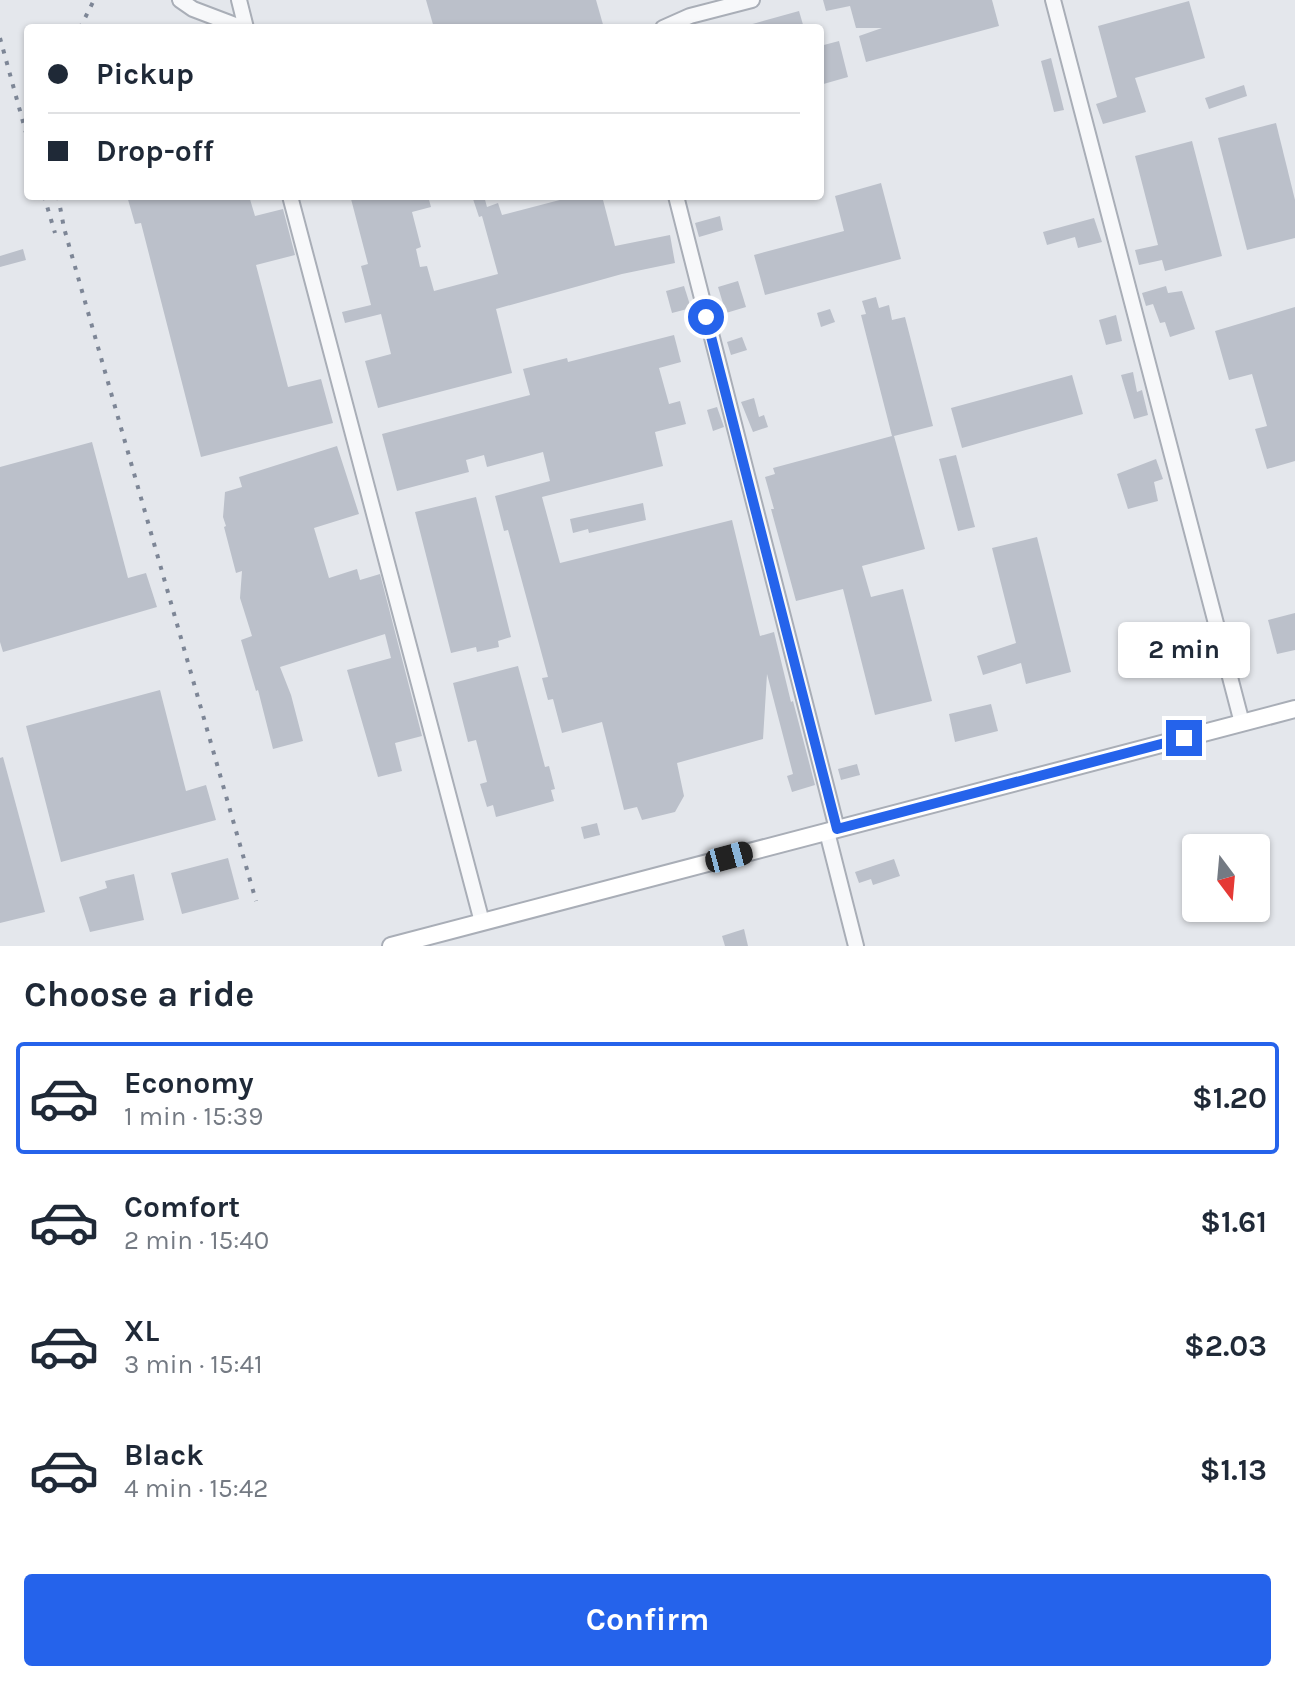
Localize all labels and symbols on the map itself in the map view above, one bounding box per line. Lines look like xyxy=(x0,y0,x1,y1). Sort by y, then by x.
route start xyxy=(688,299,724,335)
callout: 2 min xyxy=(1118,622,1250,678)
route end xyxy=(1166,720,1202,756)
north arrow xyxy=(1182,834,1270,922)
car xyxy=(703,839,755,875)

